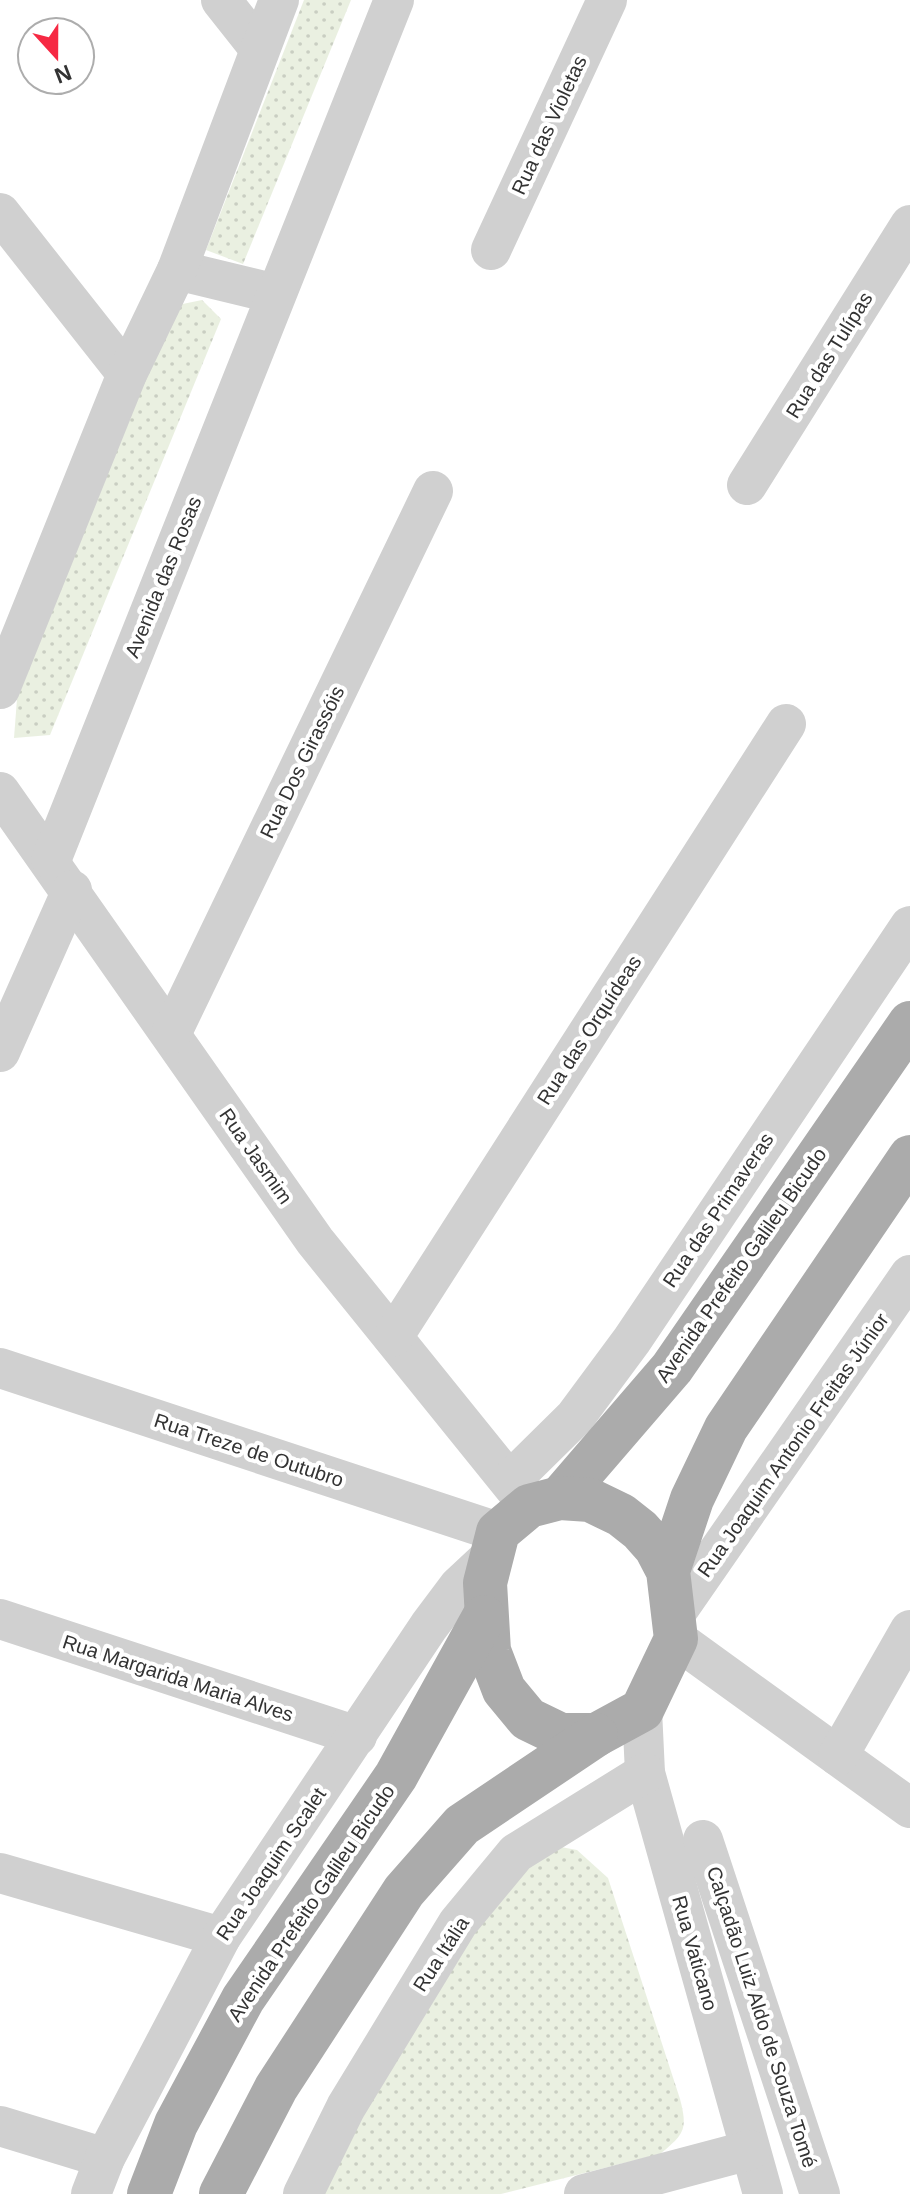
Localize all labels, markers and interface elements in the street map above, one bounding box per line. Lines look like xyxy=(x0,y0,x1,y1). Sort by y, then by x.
north arrow xyxy=(16,16,96,96)
street label: Rua das Violetas xyxy=(507,52,591,198)
text: N xyxy=(51,60,75,89)
street label: Rua das Tulípas xyxy=(781,288,877,422)
street label: Avenida das Rosas xyxy=(121,493,205,661)
street label: Rua Dos Girassóis xyxy=(256,682,348,842)
street label: Rua das Orquídeas xyxy=(533,951,645,1109)
street label: Rua Jasmim xyxy=(215,1104,297,1208)
street label: Rua das Primaveras xyxy=(658,1129,778,1291)
street label: Avenida Prefeito Galileu Bicudo xyxy=(651,1144,831,1386)
street label: Rua Joaquim Antonio Freitas Júnior xyxy=(693,1309,893,1581)
street label: Rua Treze de Outubro xyxy=(151,1409,347,1491)
street label: Rua Margarida Maria Alves xyxy=(60,1630,296,1726)
street label: Avenida Prefeito Galileu Bicudo xyxy=(223,1780,399,2026)
street label: Rua Joaquim Scalet xyxy=(212,1783,330,1944)
street label: Calçadão Luiz Aldo de Souza Tomé xyxy=(703,1864,821,2170)
street label: Rua Vaticano xyxy=(668,1893,722,2013)
street label: Rua Itália xyxy=(409,1912,474,1995)

